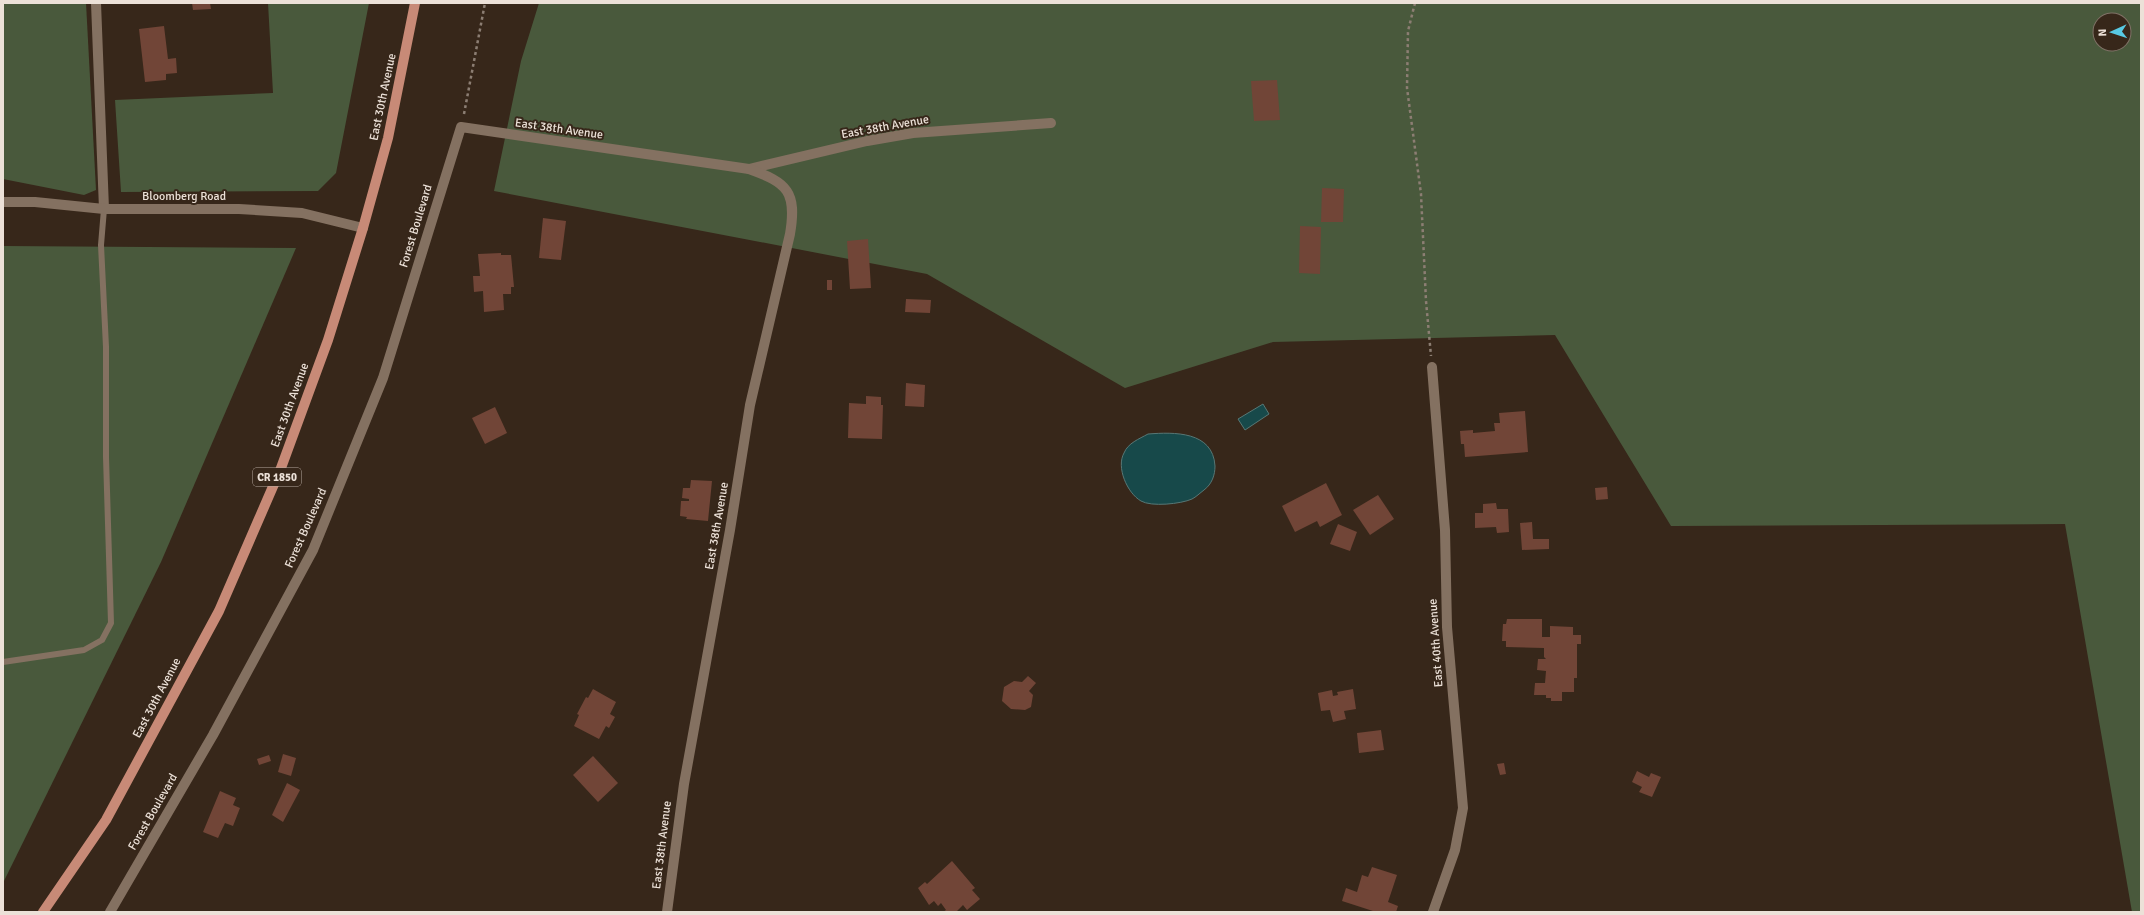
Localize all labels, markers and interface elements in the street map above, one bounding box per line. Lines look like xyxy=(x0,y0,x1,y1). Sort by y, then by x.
north arrow xyxy=(2092,12,2132,52)
text: N xyxy=(2096,28,2109,37)
street label: East 30th Avenue xyxy=(366,52,400,142)
street label: East 38th Avenue xyxy=(840,112,930,142)
street label: East 38th Avenue xyxy=(514,115,604,143)
street label: Forest Boulevard xyxy=(396,183,436,269)
street label: Bloomberg Road xyxy=(142,189,226,204)
street label: East 30th Avenue xyxy=(268,361,312,449)
road number: CR 1850 xyxy=(253,468,301,486)
street label: East 38th Avenue xyxy=(702,481,732,571)
street label: Forest Boulevard xyxy=(282,486,330,570)
street label: East 40th Avenue xyxy=(1425,598,1447,688)
street label: East 30th Avenue xyxy=(130,655,184,741)
street label: Forest Boulevard xyxy=(125,771,181,853)
street label: East 38th Avenue xyxy=(649,800,675,890)

